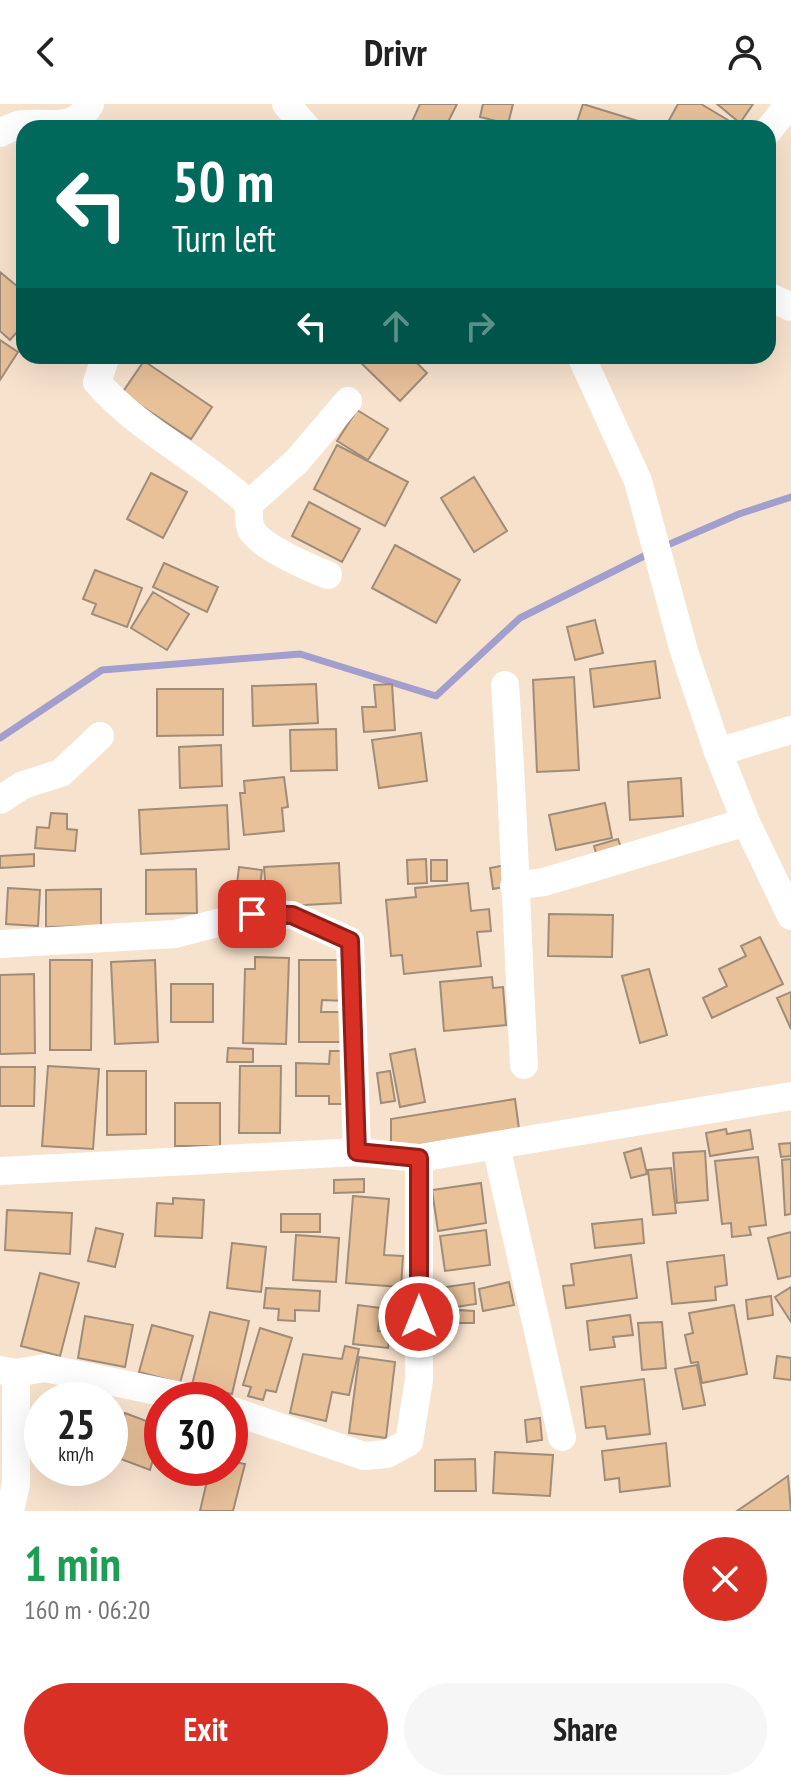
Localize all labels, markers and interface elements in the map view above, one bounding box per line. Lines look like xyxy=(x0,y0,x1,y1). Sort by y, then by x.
text: Drivr xyxy=(364,29,427,76)
icon: back xyxy=(24,30,68,74)
icon: person xyxy=(723,30,767,74)
text: 50 m xyxy=(172,145,274,217)
icon: left xyxy=(40,152,144,256)
text: Turn left xyxy=(172,215,276,262)
icon: left xyxy=(290,304,334,348)
icon: ahead xyxy=(374,304,418,348)
icon: right xyxy=(458,304,502,348)
pin xyxy=(218,880,286,948)
icon: arrive xyxy=(230,892,274,936)
position arrow xyxy=(377,1275,461,1359)
speed limit sign: 30 xyxy=(144,1382,248,1486)
text: 25 xyxy=(57,1398,95,1450)
text: km/h xyxy=(58,1441,94,1467)
text: 1 min xyxy=(24,1532,121,1594)
button: close xyxy=(683,1537,767,1621)
text: 160 m · 06:20 xyxy=(24,1593,150,1626)
button: Exit xyxy=(24,1683,388,1775)
button: Share xyxy=(404,1683,767,1775)

